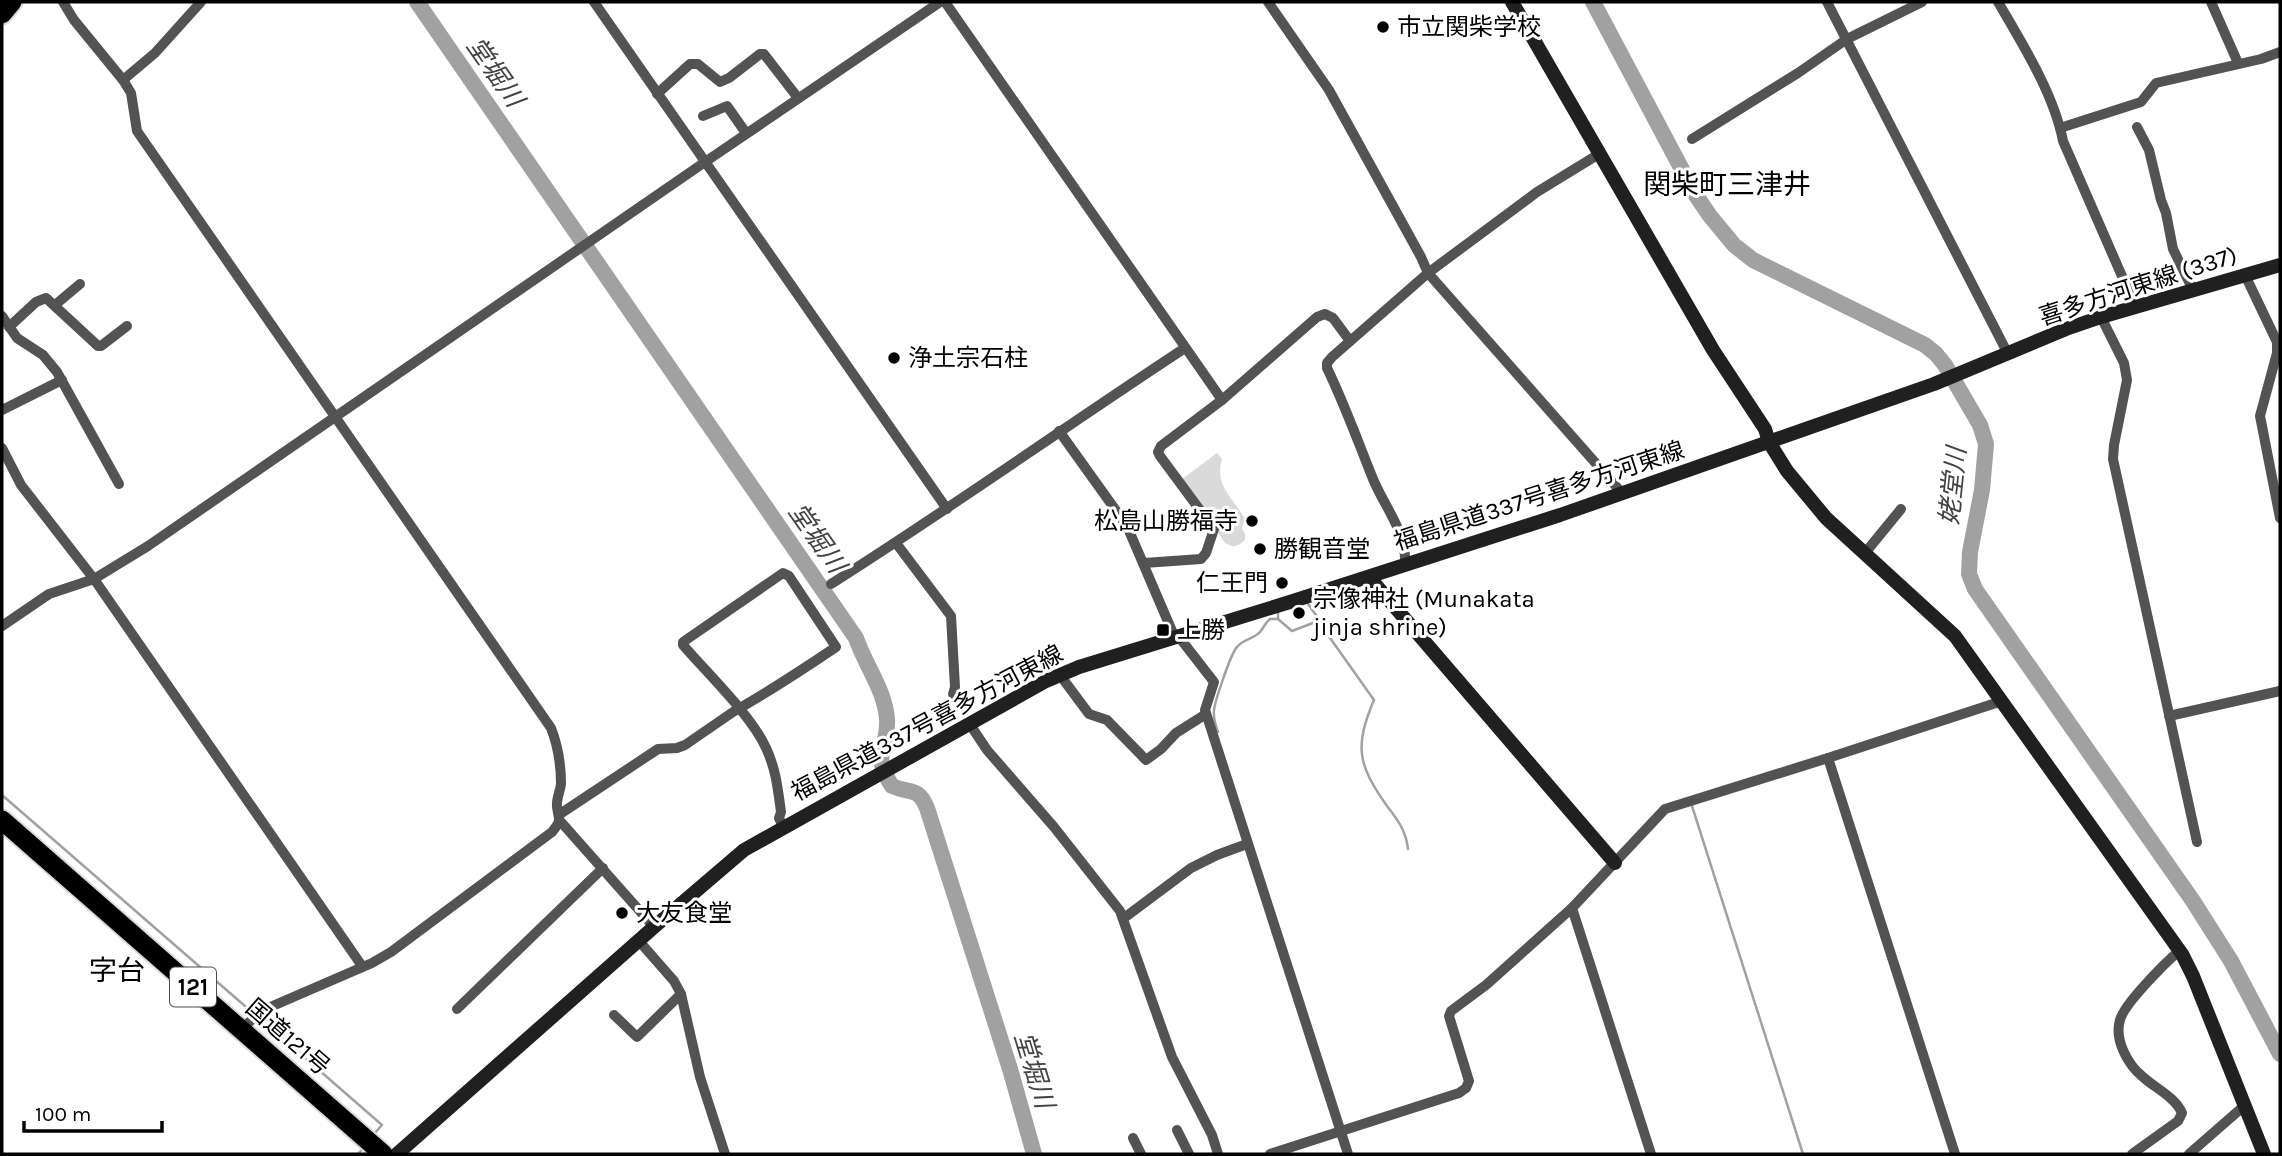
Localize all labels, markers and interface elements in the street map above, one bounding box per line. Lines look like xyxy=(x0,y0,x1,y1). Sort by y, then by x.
place label: 市立関柴学校 xyxy=(1397,13,1541,41)
marker: 市立関柴学校 xyxy=(1375,19,1391,35)
water label: 堂堀川 xyxy=(460,31,532,115)
district label: 関柴町三津井 xyxy=(1643,168,1811,201)
street label: 喜多方河東線 (337) xyxy=(2036,241,2240,331)
place label: 浄土宗石柱 xyxy=(908,344,1028,372)
marker: 浄土宗石柱 xyxy=(886,350,902,366)
street label: 福島県道337号喜多方河東線 xyxy=(1390,436,1688,556)
water label: 姥堂川 xyxy=(1934,443,1973,526)
water label: 堂堀川 xyxy=(782,497,854,581)
place label: 松島山勝福寺 xyxy=(1094,507,1238,535)
marker: 松島山勝福寺 xyxy=(1244,513,1260,529)
place label: 勝観音堂 xyxy=(1274,535,1370,563)
marker: 勝観音堂 xyxy=(1252,541,1268,557)
place label: 仁王門 xyxy=(1196,569,1268,597)
marker: 仁王門 xyxy=(1274,575,1290,591)
place label: 宗像神社 (Munakata jinja shrine) xyxy=(1310,585,1535,641)
marker: 宗像神社 (Munakata jinja shrine) xyxy=(1291,605,1307,621)
place label: 上勝 xyxy=(1177,616,1225,644)
marker: 上勝 xyxy=(1155,622,1171,638)
street label: 福島県道337号喜多方河東線 xyxy=(786,639,1068,807)
place label: 大友食堂 xyxy=(636,899,732,927)
marker: 大友食堂 xyxy=(614,905,630,921)
district label: 字台 xyxy=(89,954,145,987)
road number: 121 xyxy=(170,968,216,1006)
street label: 国道121号 xyxy=(240,993,336,1081)
water label: 堂堀川 xyxy=(1008,1028,1061,1115)
scale bar xyxy=(24,1090,163,1134)
text: 100 m xyxy=(35,1102,92,1126)

